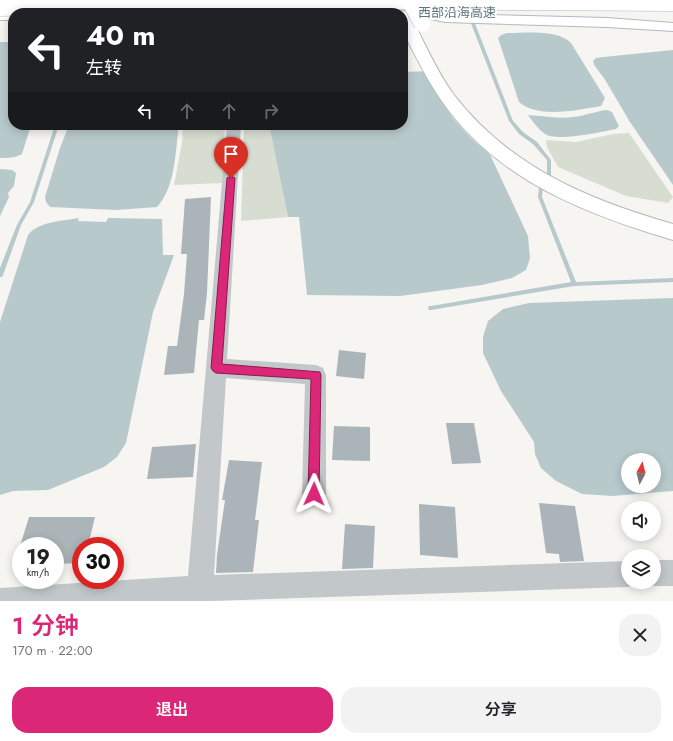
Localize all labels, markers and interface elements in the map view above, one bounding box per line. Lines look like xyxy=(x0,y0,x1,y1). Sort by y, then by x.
street label: 西部沿海高速 xyxy=(418,3,496,22)
text: 40 m xyxy=(86,15,155,56)
icon: left xyxy=(20,24,72,76)
text: 左转 xyxy=(86,55,122,81)
icon: left xyxy=(134,100,156,122)
icon: ahead xyxy=(176,100,198,122)
icon: ahead xyxy=(218,100,240,122)
icon: right xyxy=(260,100,282,122)
pin xyxy=(214,137,248,178)
icon: arrive xyxy=(220,143,242,165)
north arrow xyxy=(621,453,661,493)
map controls xyxy=(621,453,661,589)
position arrow xyxy=(293,473,335,515)
button: sound xyxy=(621,501,661,541)
speed limit sign: 30 xyxy=(72,537,124,589)
text: 19 xyxy=(26,543,50,572)
button: layers xyxy=(621,549,661,589)
text: km/h xyxy=(27,565,49,580)
text: 1 分钟 xyxy=(12,608,79,643)
button: close xyxy=(619,614,661,656)
text: 170 m · 22:00 xyxy=(12,641,93,660)
button: 退出 xyxy=(12,687,333,733)
button: 分享 xyxy=(341,687,661,733)

